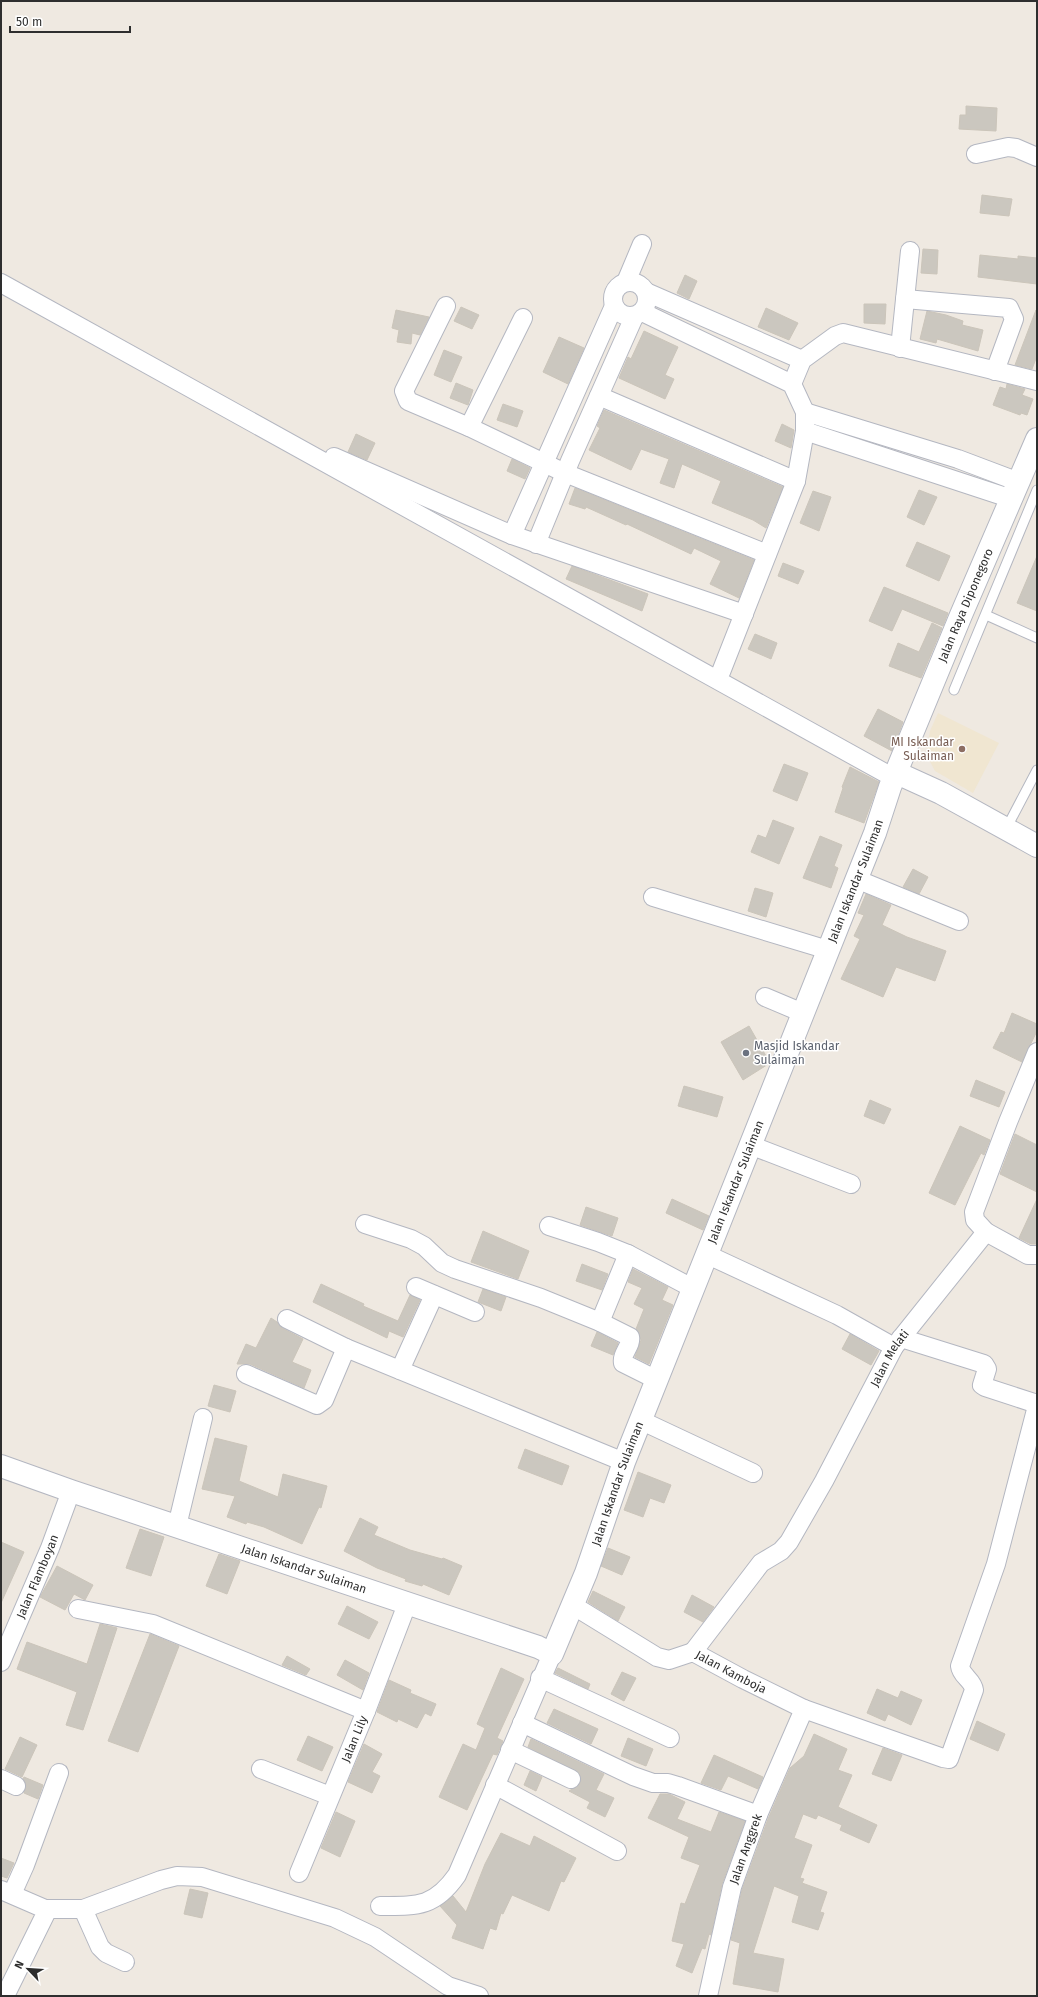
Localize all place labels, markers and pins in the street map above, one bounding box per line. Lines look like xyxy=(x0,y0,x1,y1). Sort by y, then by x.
place label: MI Iskandar Sulaiman xyxy=(891,735,954,763)
marker: MI Iskandar Sulaiman xyxy=(957,744,967,754)
place label: Masjid Iskandar Sulaiman xyxy=(754,1039,840,1067)
marker: Masjid Iskandar Sulaiman xyxy=(741,1048,751,1058)

